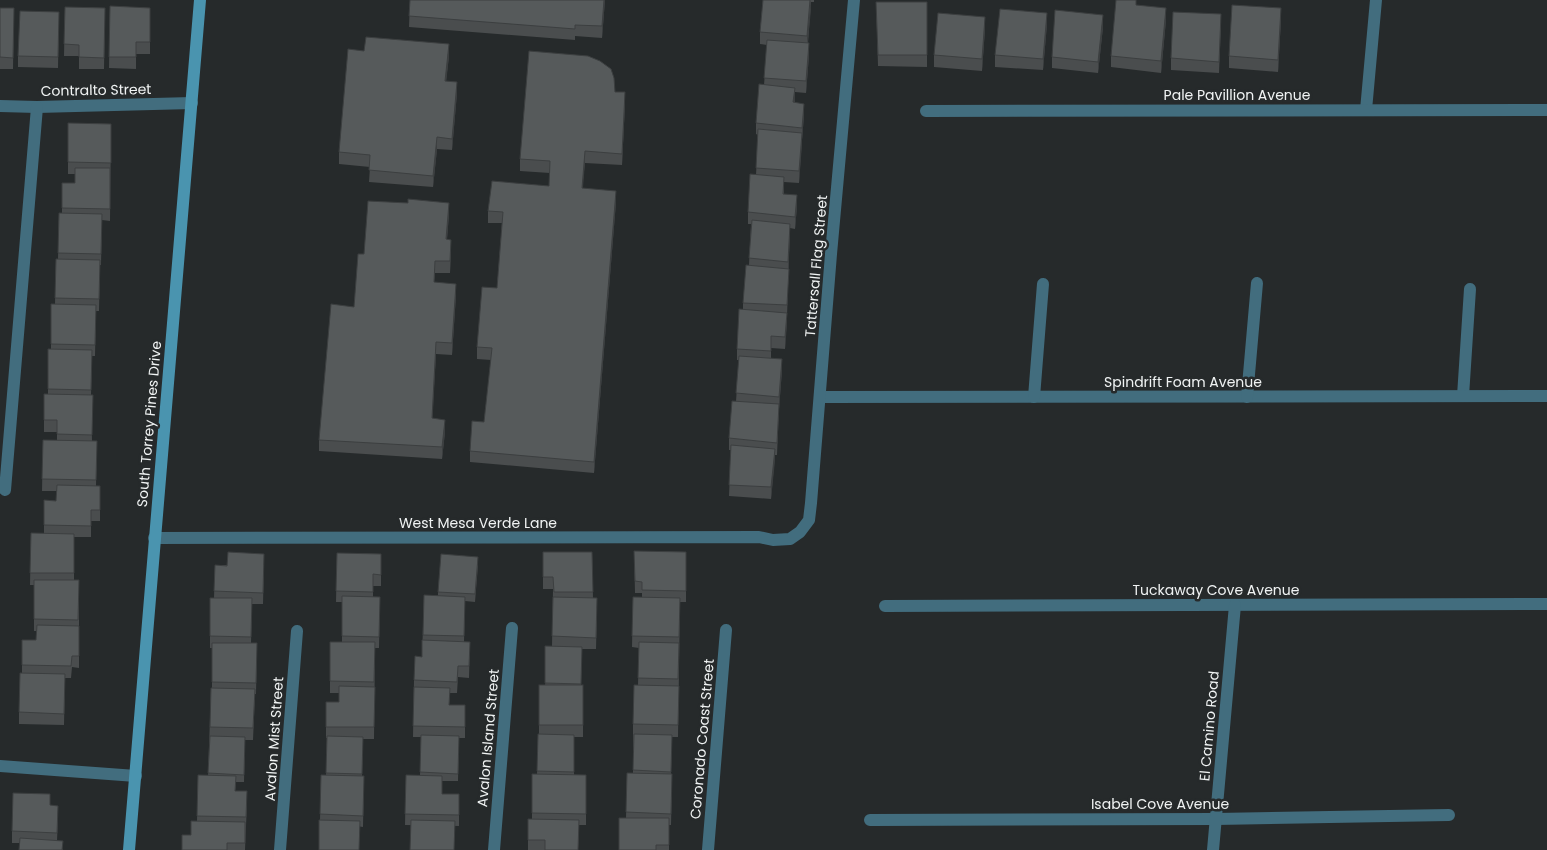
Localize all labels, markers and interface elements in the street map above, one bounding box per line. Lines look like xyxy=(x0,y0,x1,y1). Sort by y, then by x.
street label: Contralto Street xyxy=(40,79,152,101)
street label: Pale Pavillion Avenue xyxy=(1164,85,1311,105)
street label: Tattersall Flag Street xyxy=(800,194,832,338)
street label: South Torrey Pines Drive xyxy=(132,340,166,508)
street label: Spindrift Foam Avenue xyxy=(1104,372,1262,392)
street label: West Mesa Verde Lane xyxy=(399,513,557,533)
street label: Tuckaway Cove Avenue xyxy=(1133,580,1300,600)
street label: Coronado Coast Street xyxy=(685,658,719,820)
street label: Avalon Island Street xyxy=(472,668,504,808)
street label: El Camino Road xyxy=(1194,670,1224,782)
street label: Avalon Mist Street xyxy=(260,676,288,802)
street label: Isabel Cove Avenue xyxy=(1091,794,1229,814)

